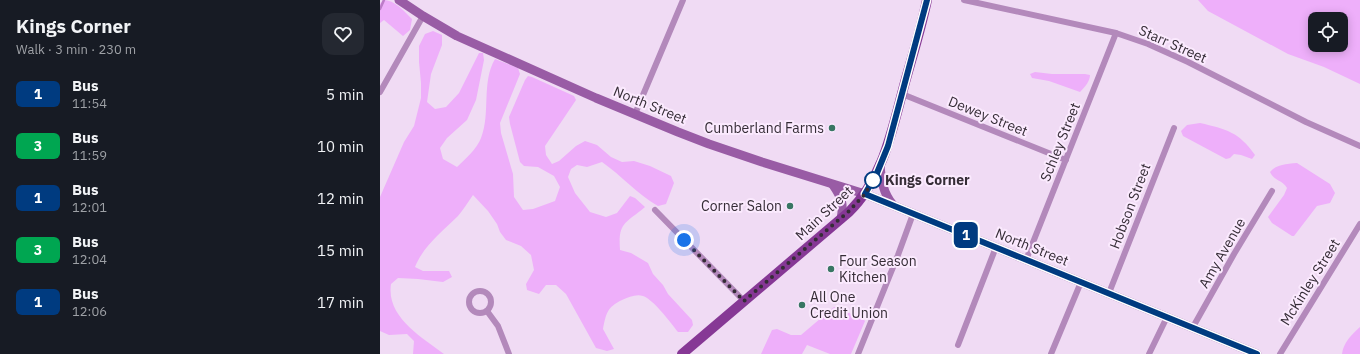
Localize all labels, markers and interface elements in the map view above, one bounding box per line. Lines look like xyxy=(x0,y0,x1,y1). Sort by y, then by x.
map controls xyxy=(1308,12,1348,52)
button: locate xyxy=(1308,12,1348,52)
button: heart xyxy=(322,13,364,55)
text: Kings Corner xyxy=(16,14,131,38)
street label: Starr Street xyxy=(1136,21,1210,67)
text: Walk · 3 min · 230 m xyxy=(16,41,136,58)
text: Bus xyxy=(72,76,99,95)
street label: North Street xyxy=(611,82,689,128)
text: 1 xyxy=(34,85,42,103)
text: 5 min xyxy=(326,85,364,104)
street label: Dewey Street xyxy=(946,92,1030,140)
text: 11:54 xyxy=(72,95,107,112)
street label: Schley Street xyxy=(1036,100,1084,184)
place label: Cumberland Farms xyxy=(705,119,824,137)
marker: Cumberland Farms xyxy=(827,123,837,133)
text: Bus xyxy=(72,128,99,147)
text: 3 xyxy=(34,137,42,155)
text: 10 min xyxy=(317,137,364,156)
text: 11:59 xyxy=(72,147,107,164)
street label: Hobson Street xyxy=(1105,161,1155,251)
marker: Kings Corner xyxy=(864,171,882,189)
place label: Kings Corner xyxy=(885,171,970,189)
text: Bus xyxy=(72,180,99,199)
street label: Main Street xyxy=(792,182,857,244)
text: 1 xyxy=(34,189,42,207)
text: 12 min xyxy=(317,189,364,208)
place label: Corner Salon xyxy=(701,197,782,215)
text: 12:01 xyxy=(72,199,107,216)
marker: Corner Salon xyxy=(785,201,795,211)
street label: Amy Avenue xyxy=(1195,214,1249,291)
line badge: 1 xyxy=(953,222,979,248)
street label: North Street xyxy=(993,224,1071,270)
text: 1 xyxy=(962,226,970,244)
your location xyxy=(674,230,694,250)
text: Bus xyxy=(72,232,99,251)
street label: McKinley Street xyxy=(1276,235,1344,329)
text: 3 xyxy=(34,241,42,259)
text: 15 min xyxy=(317,241,364,260)
text: 12:04 xyxy=(72,251,107,268)
place label: Four Season Kitchen xyxy=(839,252,917,286)
marker: Four Season Kitchen xyxy=(826,264,836,274)
text: Bus xyxy=(72,284,99,303)
place label: All One Credit Union xyxy=(810,288,888,322)
text: 1 xyxy=(34,293,42,311)
text: 17 min xyxy=(317,293,364,312)
marker: All One Credit Union xyxy=(797,300,807,310)
text: 12:06 xyxy=(72,303,107,320)

